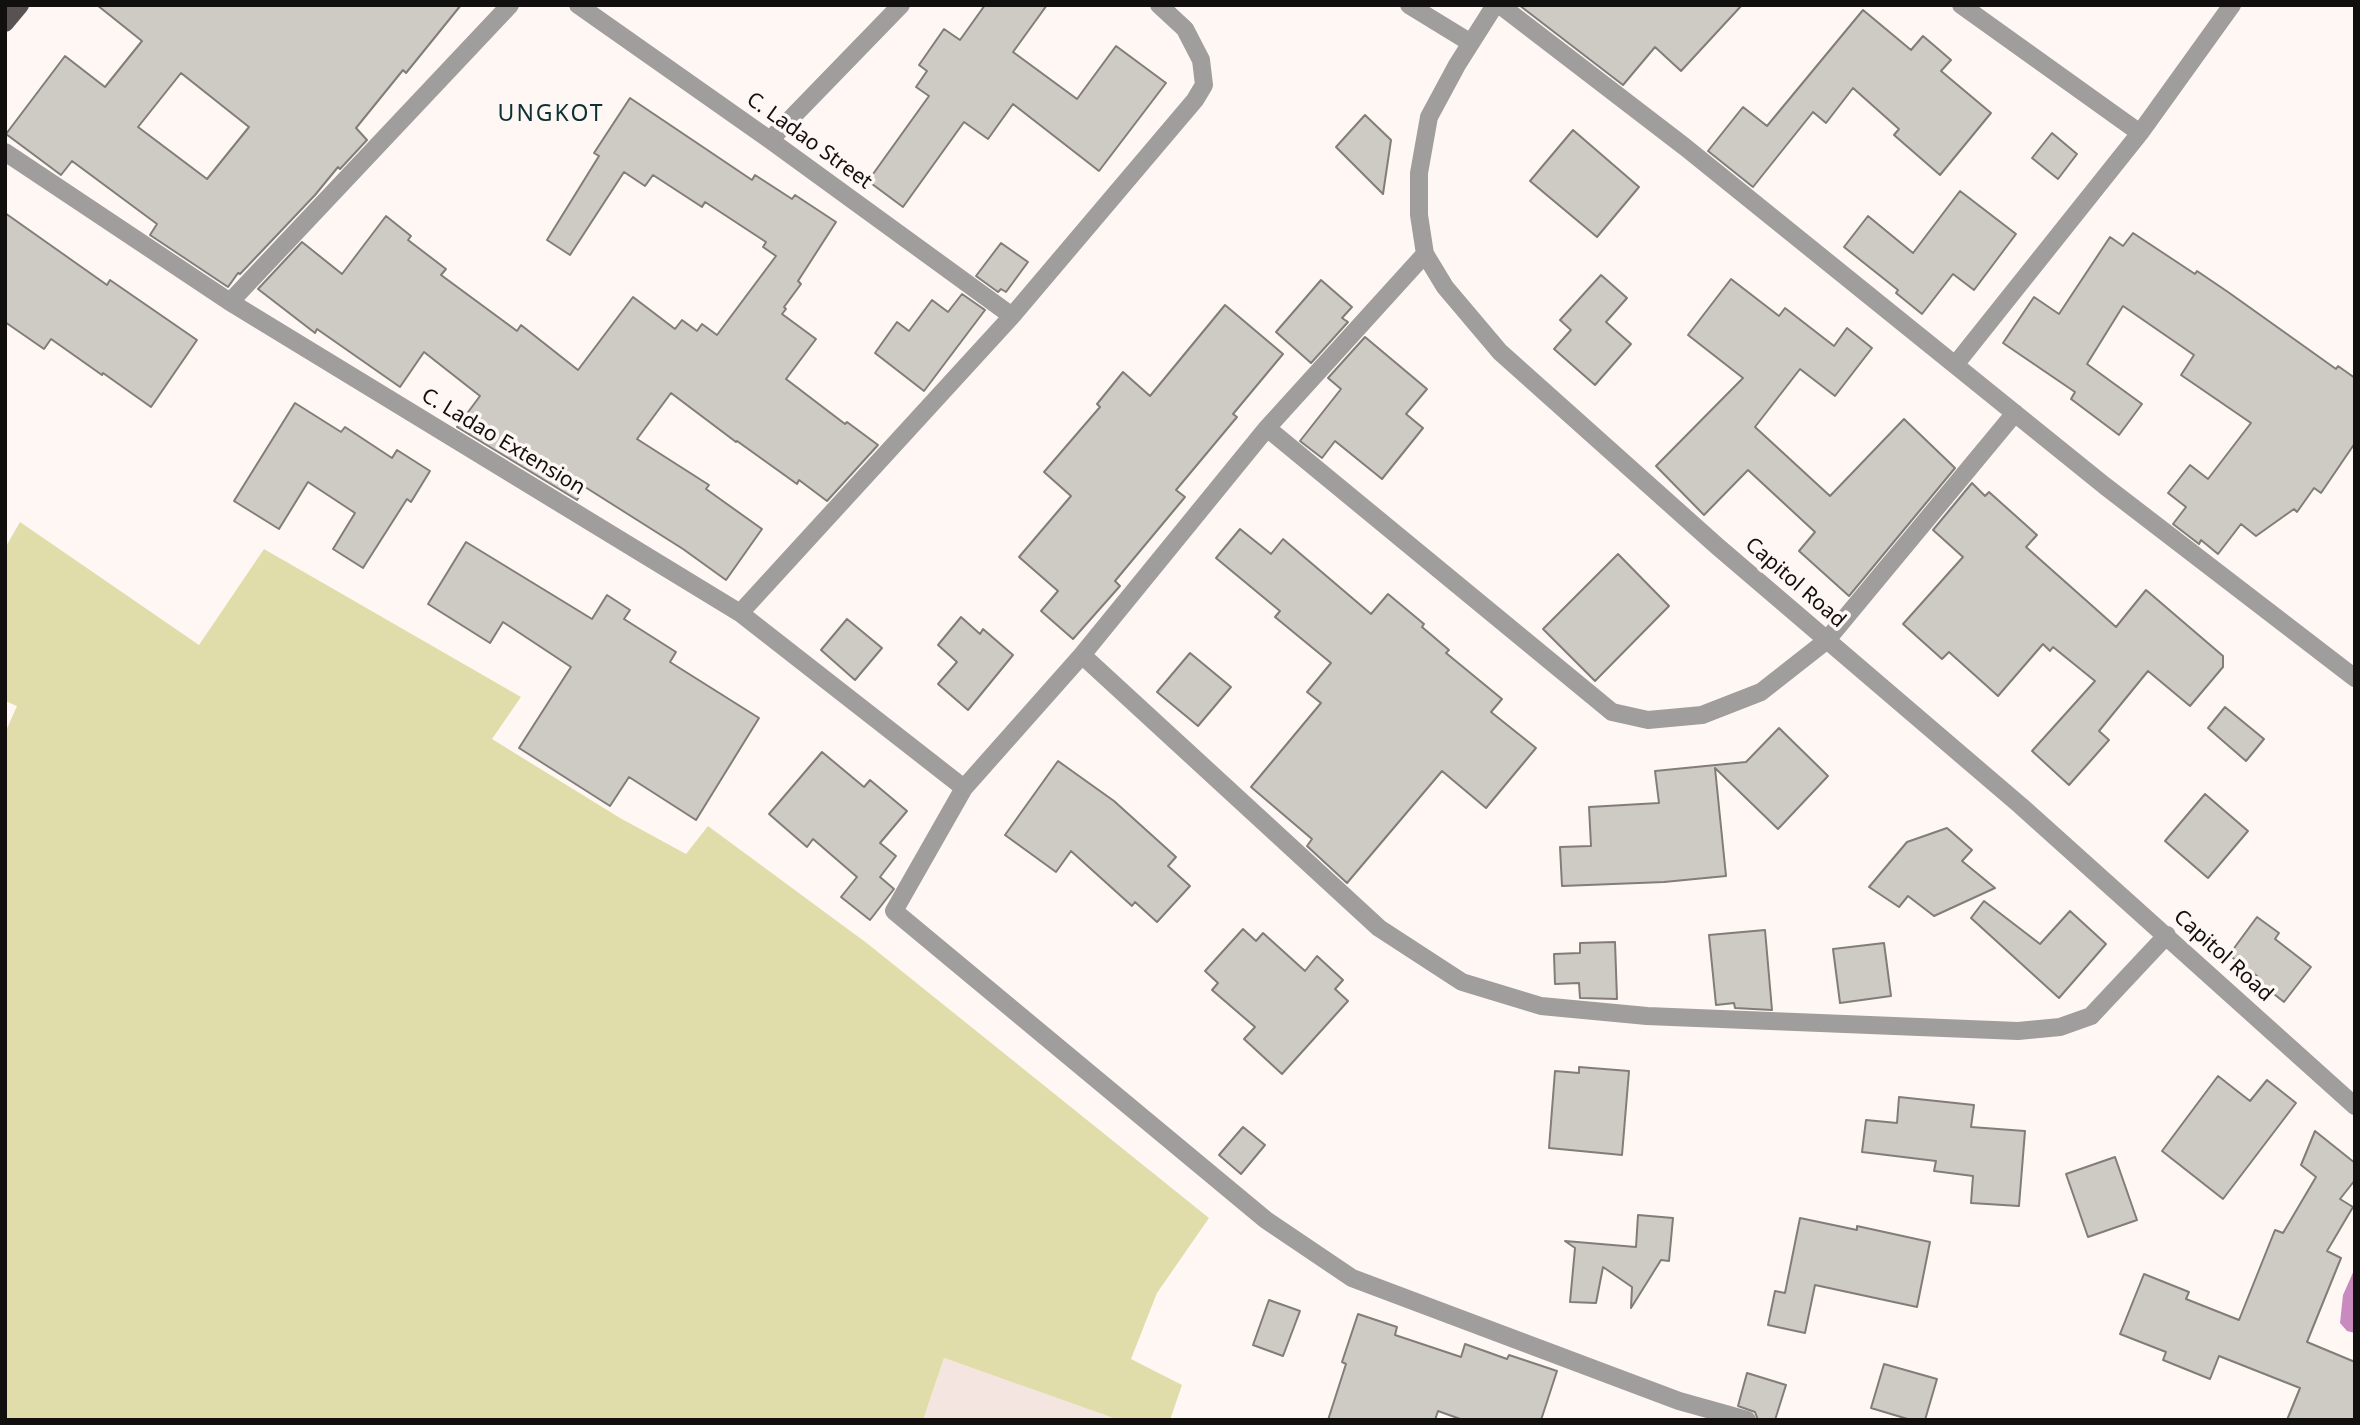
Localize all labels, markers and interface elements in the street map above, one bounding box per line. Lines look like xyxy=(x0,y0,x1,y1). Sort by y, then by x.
street label: C. Ladao Street xyxy=(741,87,877,195)
district label: UNGKOT xyxy=(498,100,604,128)
street label: C. Ladao Extension xyxy=(417,383,589,501)
street label: Capitol Road xyxy=(1740,532,1850,634)
street label: Capitol Road xyxy=(2168,905,2278,1007)

